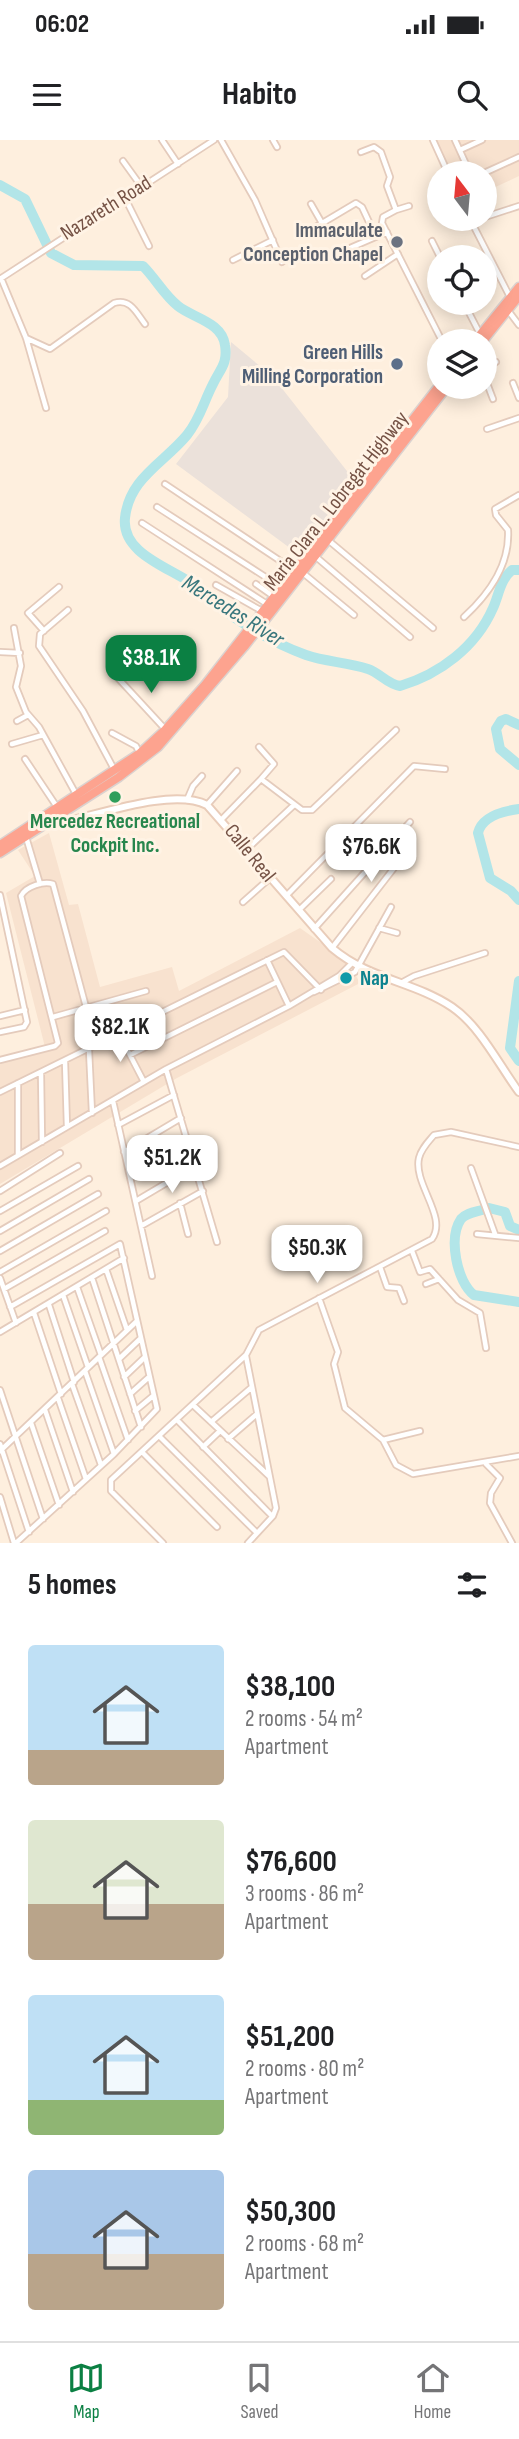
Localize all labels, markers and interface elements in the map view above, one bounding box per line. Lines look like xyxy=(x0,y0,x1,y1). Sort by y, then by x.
text: 06:02 xyxy=(35,9,89,40)
text: Habito xyxy=(222,75,297,114)
icon: menu xyxy=(28,76,66,114)
icon: search xyxy=(453,76,491,114)
north arrow xyxy=(427,161,497,231)
map controls xyxy=(427,161,497,399)
street label: Nazareth Road xyxy=(56,170,156,246)
place label: Immaculate Conception Chapel xyxy=(243,218,383,267)
marker: Immaculate Conception Chapel xyxy=(389,234,405,250)
button: locate xyxy=(427,245,497,315)
button: layers xyxy=(427,329,497,399)
place label: Green Hills Milling Corporation xyxy=(242,340,383,389)
marker: Green Hills Milling Corporation xyxy=(389,356,405,372)
street label: Maria Clara L. Lobregat Highway xyxy=(258,406,414,596)
water label: Mercedes River xyxy=(177,569,290,654)
pin: $38.1K xyxy=(94,636,208,695)
text: $38.1K xyxy=(122,644,180,672)
marker: Mercedez Recreational Cockpit Inc. xyxy=(107,789,123,805)
place label: Mercedez Recreational Cockpit Inc. xyxy=(30,809,200,858)
street label: Calle Real xyxy=(219,819,281,887)
pin: $76.6K xyxy=(314,824,428,884)
text: $76.6K xyxy=(341,833,401,861)
place label: Nap xyxy=(360,966,389,991)
marker: Nap xyxy=(338,970,354,986)
pin: $82.1K xyxy=(63,1004,177,1064)
text: $82.1K xyxy=(91,1013,149,1041)
pin: $51.2K xyxy=(115,1136,229,1195)
text: $51.2K xyxy=(143,1144,201,1172)
pin: $50.3K xyxy=(260,1226,374,1285)
text: $50.3K xyxy=(287,1234,347,1262)
icon: filters xyxy=(453,1566,491,1604)
text: 5 homes xyxy=(28,1567,117,1603)
text: $38,100 xyxy=(245,1669,335,1705)
icon: home xyxy=(84,1673,168,1757)
text: 2 rooms · 54 m² xyxy=(245,1705,363,1733)
text: Apartment xyxy=(245,1733,329,1761)
text: $76,600 xyxy=(245,1844,337,1880)
icon: home xyxy=(84,1848,168,1932)
text: 3 rooms · 86 m² xyxy=(245,1880,364,1908)
text: Apartment xyxy=(245,1908,329,1936)
text: $51,200 xyxy=(245,2019,335,2055)
icon: home xyxy=(84,2023,168,2107)
text: 2 rooms · 80 m² xyxy=(245,2055,364,2083)
text: Apartment xyxy=(245,2083,329,2111)
text: $50,300 xyxy=(245,2194,336,2230)
icon: home xyxy=(84,2198,168,2282)
text: 2 rooms · 68 m² xyxy=(245,2230,364,2258)
text: Apartment xyxy=(245,2258,329,2286)
tab: Map xyxy=(67,2359,105,2424)
tab: Saved xyxy=(240,2359,279,2424)
tab: Home xyxy=(414,2359,452,2424)

